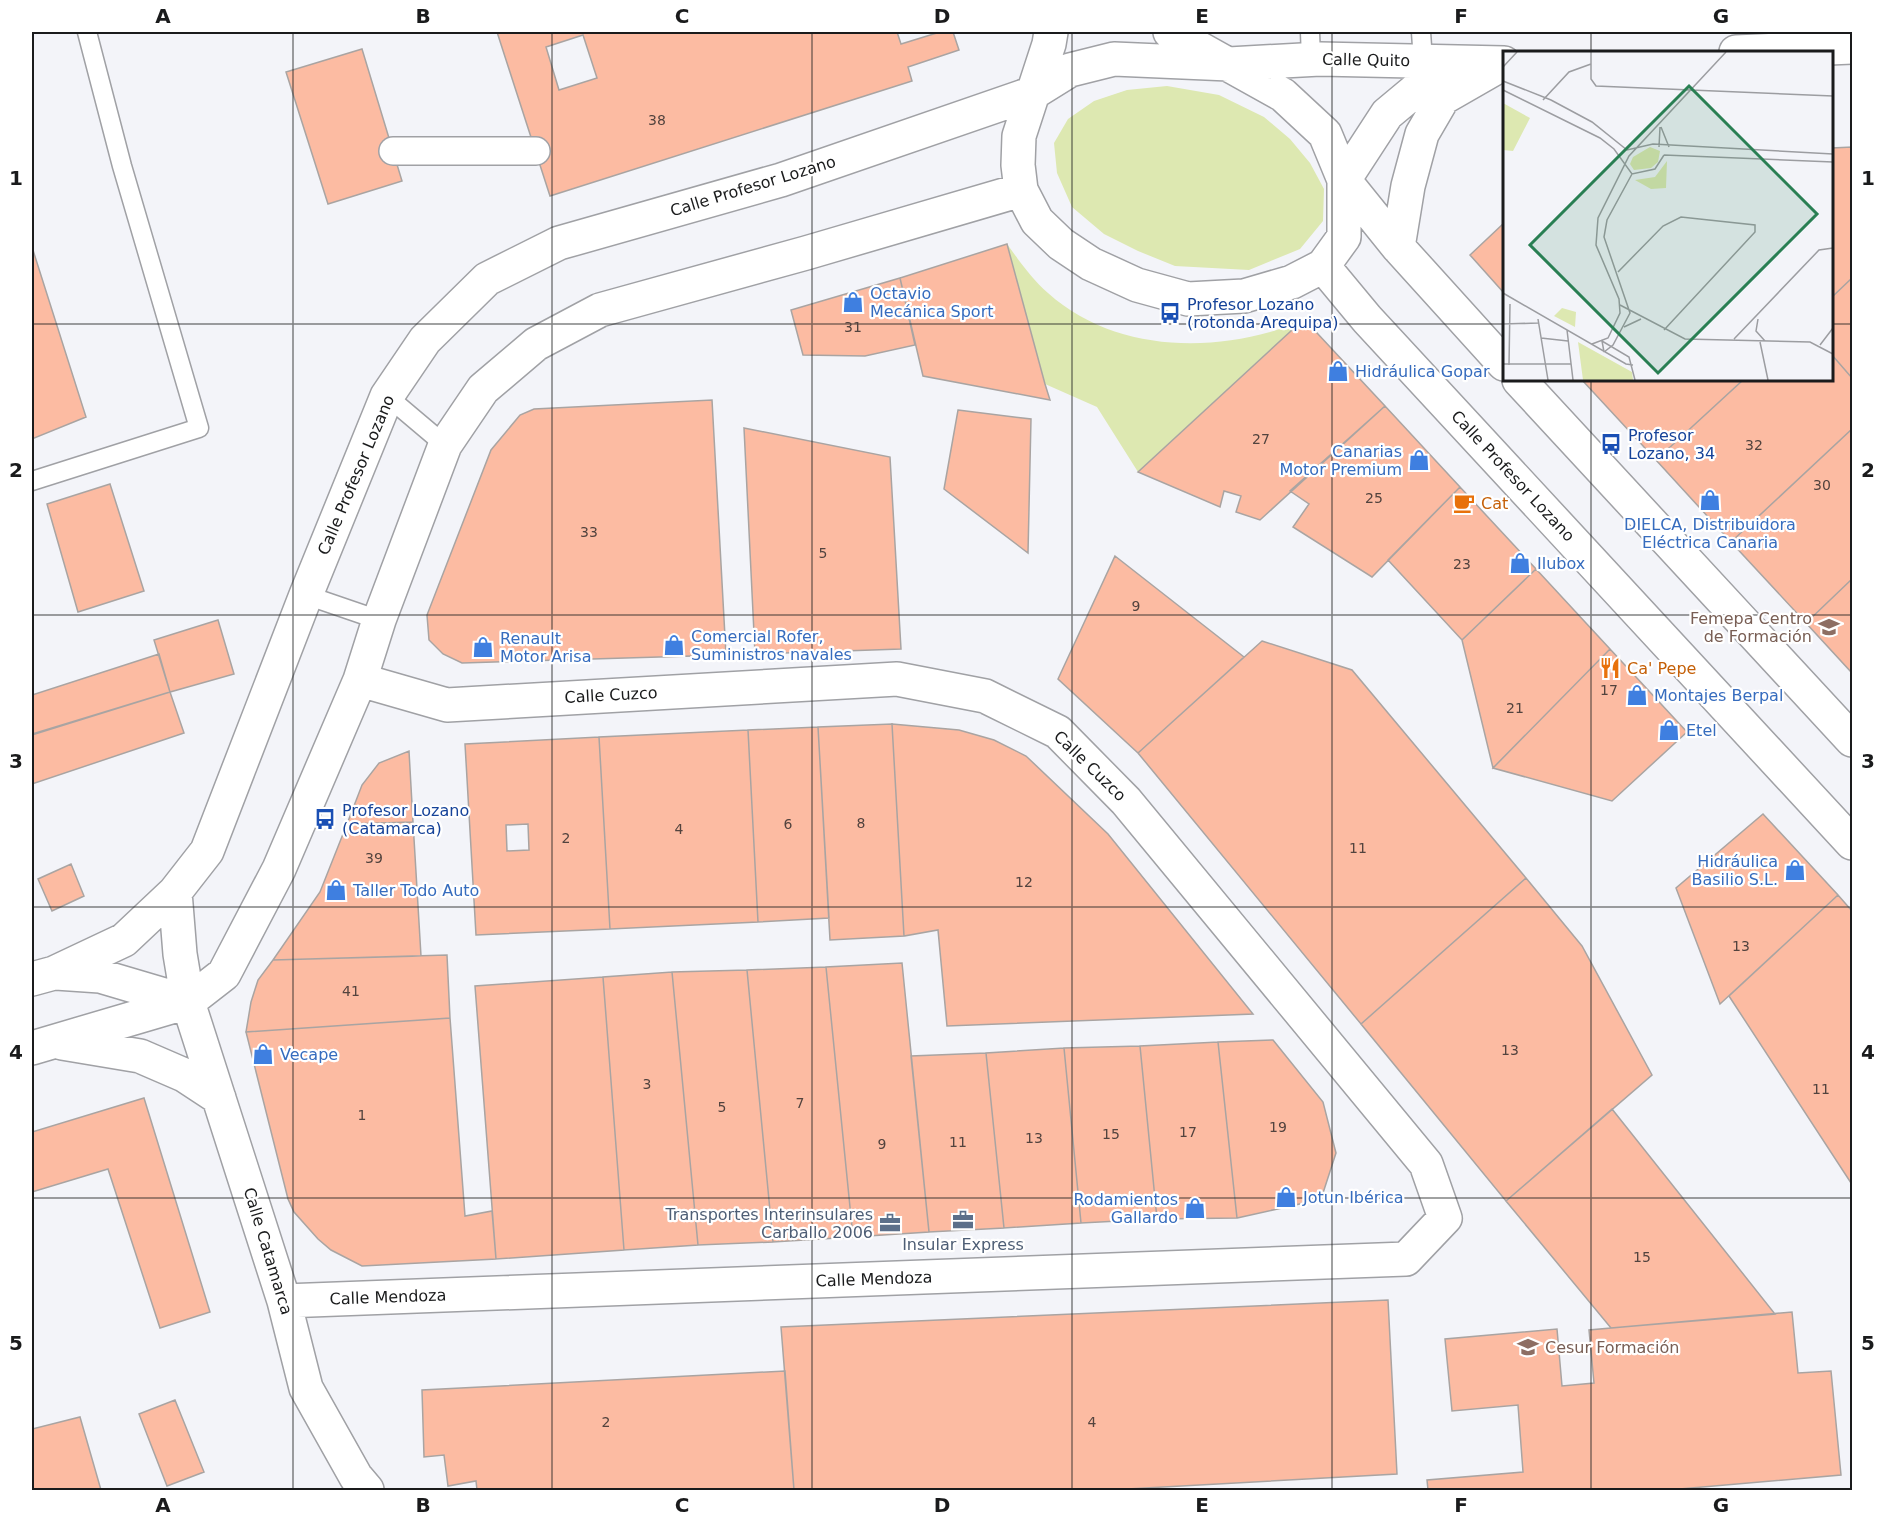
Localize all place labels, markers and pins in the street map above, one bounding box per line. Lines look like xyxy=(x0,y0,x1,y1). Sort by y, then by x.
place label: Octavio Mecánica Sport xyxy=(870,284,993,321)
shop icon: Octavio Mecánica Sport xyxy=(841,290,865,314)
place label: Profesor Lozano (rotonda Arequipa) xyxy=(1187,295,1338,332)
bus stop icon: Profesor Lozano (rotonda Arequipa) xyxy=(1158,301,1182,325)
shop icon: Hidráulica Gopar xyxy=(1326,359,1350,383)
place label: Hidráulica Gopar xyxy=(1355,362,1490,381)
place label: Profesor Lozano, 34 xyxy=(1628,426,1715,463)
bus stop icon: Profesor Lozano, 34 xyxy=(1599,432,1623,456)
place label: Canarias Motor Premium xyxy=(1279,442,1402,479)
shop icon: Canarias Motor Premium xyxy=(1407,448,1431,472)
shop icon: DIELCA, Distribuidora Eléctrica Canaria xyxy=(1698,488,1722,512)
cafe icon: Cat xyxy=(1452,491,1476,515)
place label: Cat xyxy=(1481,494,1508,513)
place label: DIELCA, Distribuidora Eléctrica Canaria xyxy=(1624,515,1796,552)
shop icon: Ilubox xyxy=(1508,551,1532,575)
place label: Ilubox xyxy=(1537,554,1585,573)
place label: Femepa Centro de Formación xyxy=(1690,609,1812,646)
school or university icon: Femepa Centro de Formación xyxy=(1817,615,1841,639)
place label: Comercial Rofer, Suministros navales xyxy=(691,627,852,664)
place label: Renault Motor Arisa xyxy=(500,629,591,666)
shop icon: Comercial Rofer, Suministros navales xyxy=(662,633,686,657)
shop icon: Renault Motor Arisa xyxy=(471,635,495,659)
restaurant icon: Ca' Pepe xyxy=(1598,656,1622,680)
place label: Ca' Pepe xyxy=(1627,659,1696,678)
shop icon: Montajes Berpal xyxy=(1625,683,1649,707)
place label: Montajes Berpal xyxy=(1654,686,1783,705)
shop icon: Etel xyxy=(1657,718,1681,742)
place label: Etel xyxy=(1686,721,1717,740)
place label: Profesor Lozano (Catamarca) xyxy=(342,801,469,838)
bus stop icon: Profesor Lozano (Catamarca) xyxy=(313,807,337,831)
place label: Hidráulica Basilio S.L. xyxy=(1691,852,1778,889)
shop icon: Hidráulica Basilio S.L. xyxy=(1783,858,1807,882)
shop icon: Taller Todo Auto xyxy=(324,878,348,902)
place label: Taller Todo Auto xyxy=(352,881,479,900)
shop icon: Vecape xyxy=(251,1042,275,1066)
place label: Vecape xyxy=(280,1045,338,1064)
shop icon: Jotun Ibérica xyxy=(1274,1185,1298,1209)
place label: Jotun Ibérica xyxy=(1302,1188,1404,1207)
place label: Rodamientos Gallardo xyxy=(1073,1190,1178,1227)
shop icon: Rodamientos Gallardo xyxy=(1183,1196,1207,1220)
place label: Transportes Interinsulares Carballo 2006 xyxy=(664,1205,873,1242)
office icon: Insular Express xyxy=(951,1208,975,1232)
office icon: Transportes Interinsulares Carballo 2006 xyxy=(878,1211,902,1235)
place label: Insular Express xyxy=(902,1235,1024,1254)
school or university icon: Cesur Formación xyxy=(1516,1335,1540,1359)
place label: Cesur Formación xyxy=(1545,1338,1679,1357)

